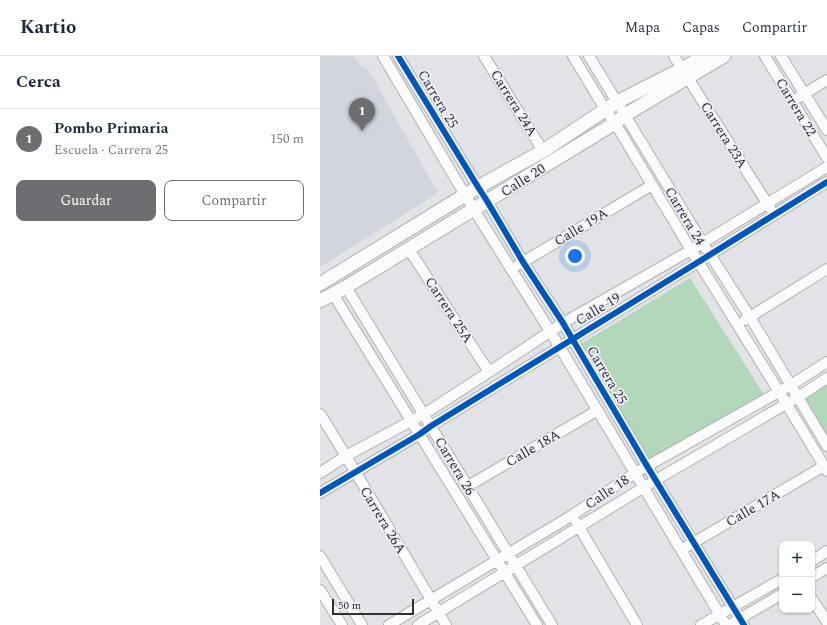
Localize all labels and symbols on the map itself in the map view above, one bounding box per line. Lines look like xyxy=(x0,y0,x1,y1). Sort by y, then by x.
street label: Carrera 24A xyxy=(485,65,543,141)
street label: Carrera 25 xyxy=(412,66,464,132)
street label: Carrera 22 xyxy=(770,74,822,140)
street label: Carrera 23A xyxy=(695,97,753,173)
pin: 1 xyxy=(349,98,375,131)
street label: Calle 20 xyxy=(496,158,550,202)
street label: Carrera 24 xyxy=(659,183,711,249)
street label: Calle 19A xyxy=(550,202,613,251)
your location xyxy=(565,246,585,266)
street label: Carrera 25A xyxy=(420,273,479,348)
street label: Calle 19 xyxy=(571,287,625,331)
street label: Carrera 25 xyxy=(581,342,633,408)
street label: Calle 18A xyxy=(502,424,565,472)
street label: Carrera 26 xyxy=(429,433,481,499)
street label: Calle 18 xyxy=(581,469,633,515)
street label: Carrera 26A xyxy=(355,482,412,558)
street label: Calle 17A xyxy=(722,484,785,532)
scale bar xyxy=(332,597,414,616)

